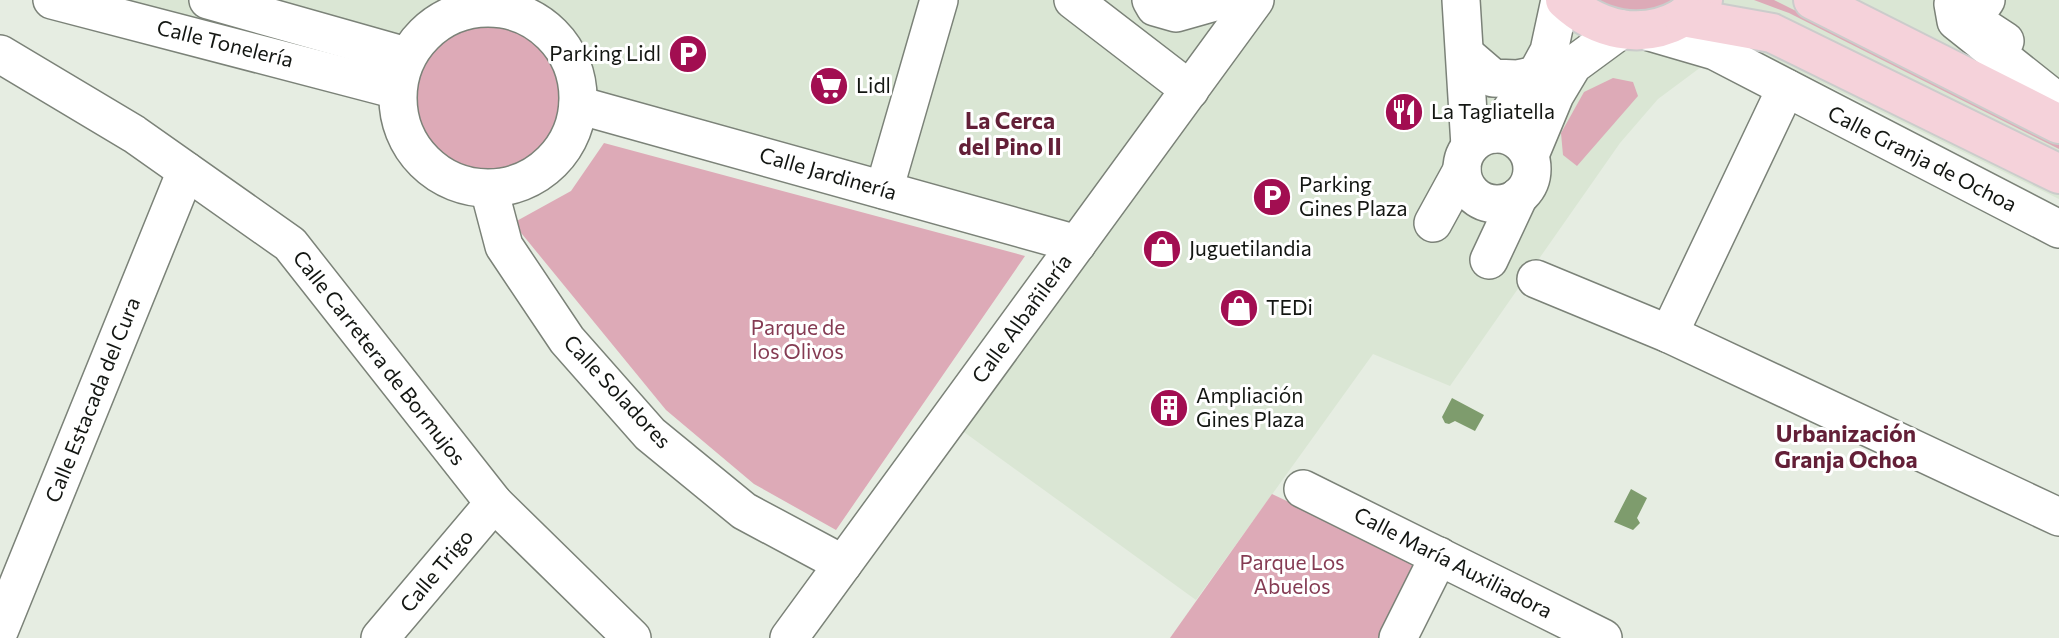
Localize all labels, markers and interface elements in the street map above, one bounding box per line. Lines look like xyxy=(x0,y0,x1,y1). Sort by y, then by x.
street label: Calle Tonelería xyxy=(155,14,296,72)
parking icon: Parking Lidl xyxy=(667,33,709,75)
place label: Parking Lidl xyxy=(549,40,661,65)
supermarket icon: Lidl xyxy=(808,65,850,107)
place label: Lidl xyxy=(856,72,891,97)
restaurant icon: La Tagliatella xyxy=(1383,91,1425,133)
place label: La Tagliatella xyxy=(1431,98,1555,123)
street label: Calle Granja de Ochoa xyxy=(1824,99,2021,216)
district label: La Cerca del Pino II xyxy=(958,106,1062,160)
street label: Calle Jardinería xyxy=(757,141,900,204)
place label: Parking Gines Plaza xyxy=(1299,171,1407,220)
parking icon: Parking Gines Plaza xyxy=(1251,176,1293,218)
shop icon: Juguetilandia xyxy=(1141,228,1183,270)
place label: Juguetilandia xyxy=(1189,235,1312,260)
street label: Calle Carretera de Bormujos xyxy=(289,245,472,469)
street label: Calle Albañilería xyxy=(966,249,1076,387)
shop icon: TEDi xyxy=(1218,287,1260,329)
street label: Calle Estacada del Cura xyxy=(39,293,144,506)
place label: TEDi xyxy=(1266,294,1313,319)
park label: Parque de los Olivos xyxy=(751,314,845,363)
street label: Calle Soladores xyxy=(559,329,677,453)
place label: Ampliación Gines Plaza xyxy=(1196,382,1304,431)
building icon: Ampliación Gines Plaza xyxy=(1148,387,1190,429)
district label: Urbanización Granja Ochoa xyxy=(1774,419,1918,473)
street label: Calle María Auxiliadora xyxy=(1350,501,1557,622)
street label: Calle Trigo xyxy=(394,524,478,617)
park label: Parque Los Abuelos xyxy=(1239,549,1345,598)

